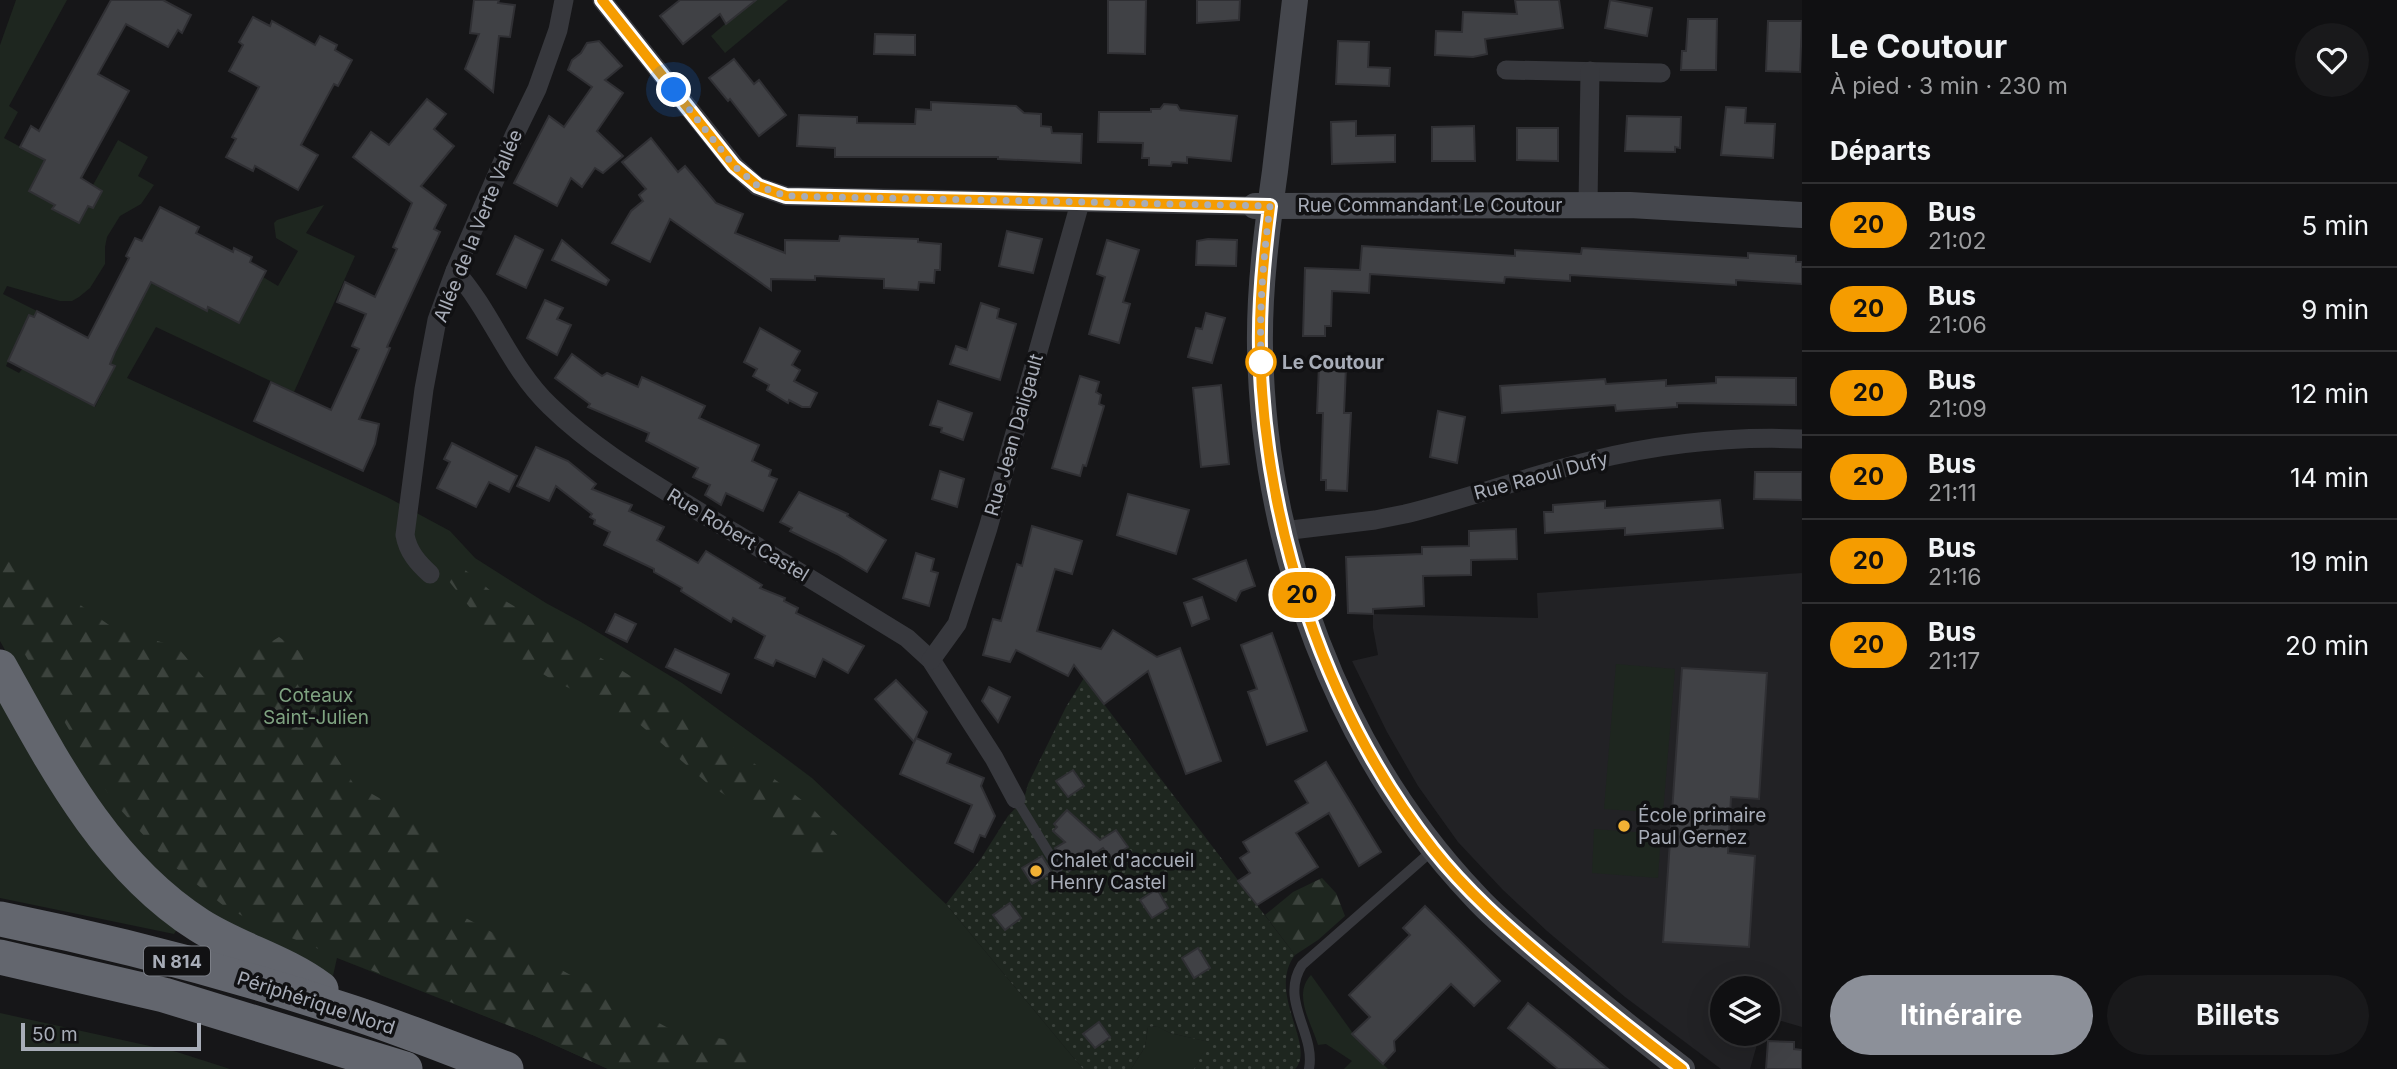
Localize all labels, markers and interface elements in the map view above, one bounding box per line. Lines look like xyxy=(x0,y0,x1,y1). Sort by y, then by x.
button: heart xyxy=(2295,23,2369,97)
text: Le Coutour xyxy=(1830,26,2007,66)
your location xyxy=(656,72,691,107)
text: À pied · 3 min · 230 m xyxy=(1830,72,2068,100)
street label: Allée de la Verte Vallée xyxy=(429,126,527,326)
text: Départs xyxy=(1830,135,1931,166)
street label: Rue Commandant Le Coutour xyxy=(1298,194,1562,217)
text: Bus xyxy=(1928,196,1976,227)
text: 20 xyxy=(1853,210,1884,239)
text: 5 min xyxy=(2301,210,2369,241)
text: 21:02 xyxy=(1928,227,1987,255)
text: Bus xyxy=(1928,280,1976,311)
text: 20 xyxy=(1853,294,1884,323)
text: 9 min xyxy=(2301,294,2369,325)
text: 21:06 xyxy=(1928,311,1987,339)
marker: Le Coutour xyxy=(1246,347,1276,377)
street label: Rue Jean Daligault xyxy=(980,351,1048,519)
place label: Le Coutour xyxy=(1282,351,1384,374)
text: Bus xyxy=(1928,364,1976,395)
text: 20 xyxy=(1853,378,1884,407)
text: 12 min xyxy=(2291,378,2369,409)
text: 21:09 xyxy=(1928,395,1987,423)
street label: Rue Raoul Dufy xyxy=(1471,447,1611,505)
text: Bus xyxy=(1928,448,1976,479)
text: 20 xyxy=(1853,462,1884,491)
text: 14 min xyxy=(2290,462,2369,493)
text: 21:11 xyxy=(1928,479,1977,507)
street label: Rue Robert Castel xyxy=(663,484,813,586)
text: Bus xyxy=(1928,532,1976,563)
text: 20 xyxy=(1853,546,1884,575)
text: 19 min xyxy=(2291,546,2369,577)
text: 21:16 xyxy=(1928,563,1982,591)
line badge: 20 xyxy=(1270,572,1334,618)
text: 20 xyxy=(1286,580,1318,609)
text: Bus xyxy=(1928,616,1976,647)
text: 20 xyxy=(1853,630,1884,659)
text: 20 min xyxy=(2285,630,2369,661)
text: 21:17 xyxy=(1928,647,1980,675)
park label: Coteaux Saint-Julien xyxy=(263,684,369,729)
place label: École primaire Paul Gernez xyxy=(1638,803,1766,849)
marker: École primaire Paul Gernez xyxy=(1616,818,1632,834)
place label: Chalet d'accueil Henry Castel xyxy=(1050,849,1194,894)
marker: Chalet d'accueil Henry Castel xyxy=(1028,863,1044,879)
road number: N 814 xyxy=(144,946,210,976)
street label: Périphérique Nord xyxy=(234,967,398,1039)
button: Itinéraire xyxy=(1830,975,2093,1055)
button: Billets xyxy=(2107,975,2369,1055)
map controls xyxy=(1710,976,1780,1046)
button: layers xyxy=(1710,976,1780,1046)
scale bar xyxy=(21,1020,201,1052)
text: 50 m xyxy=(32,1023,78,1046)

